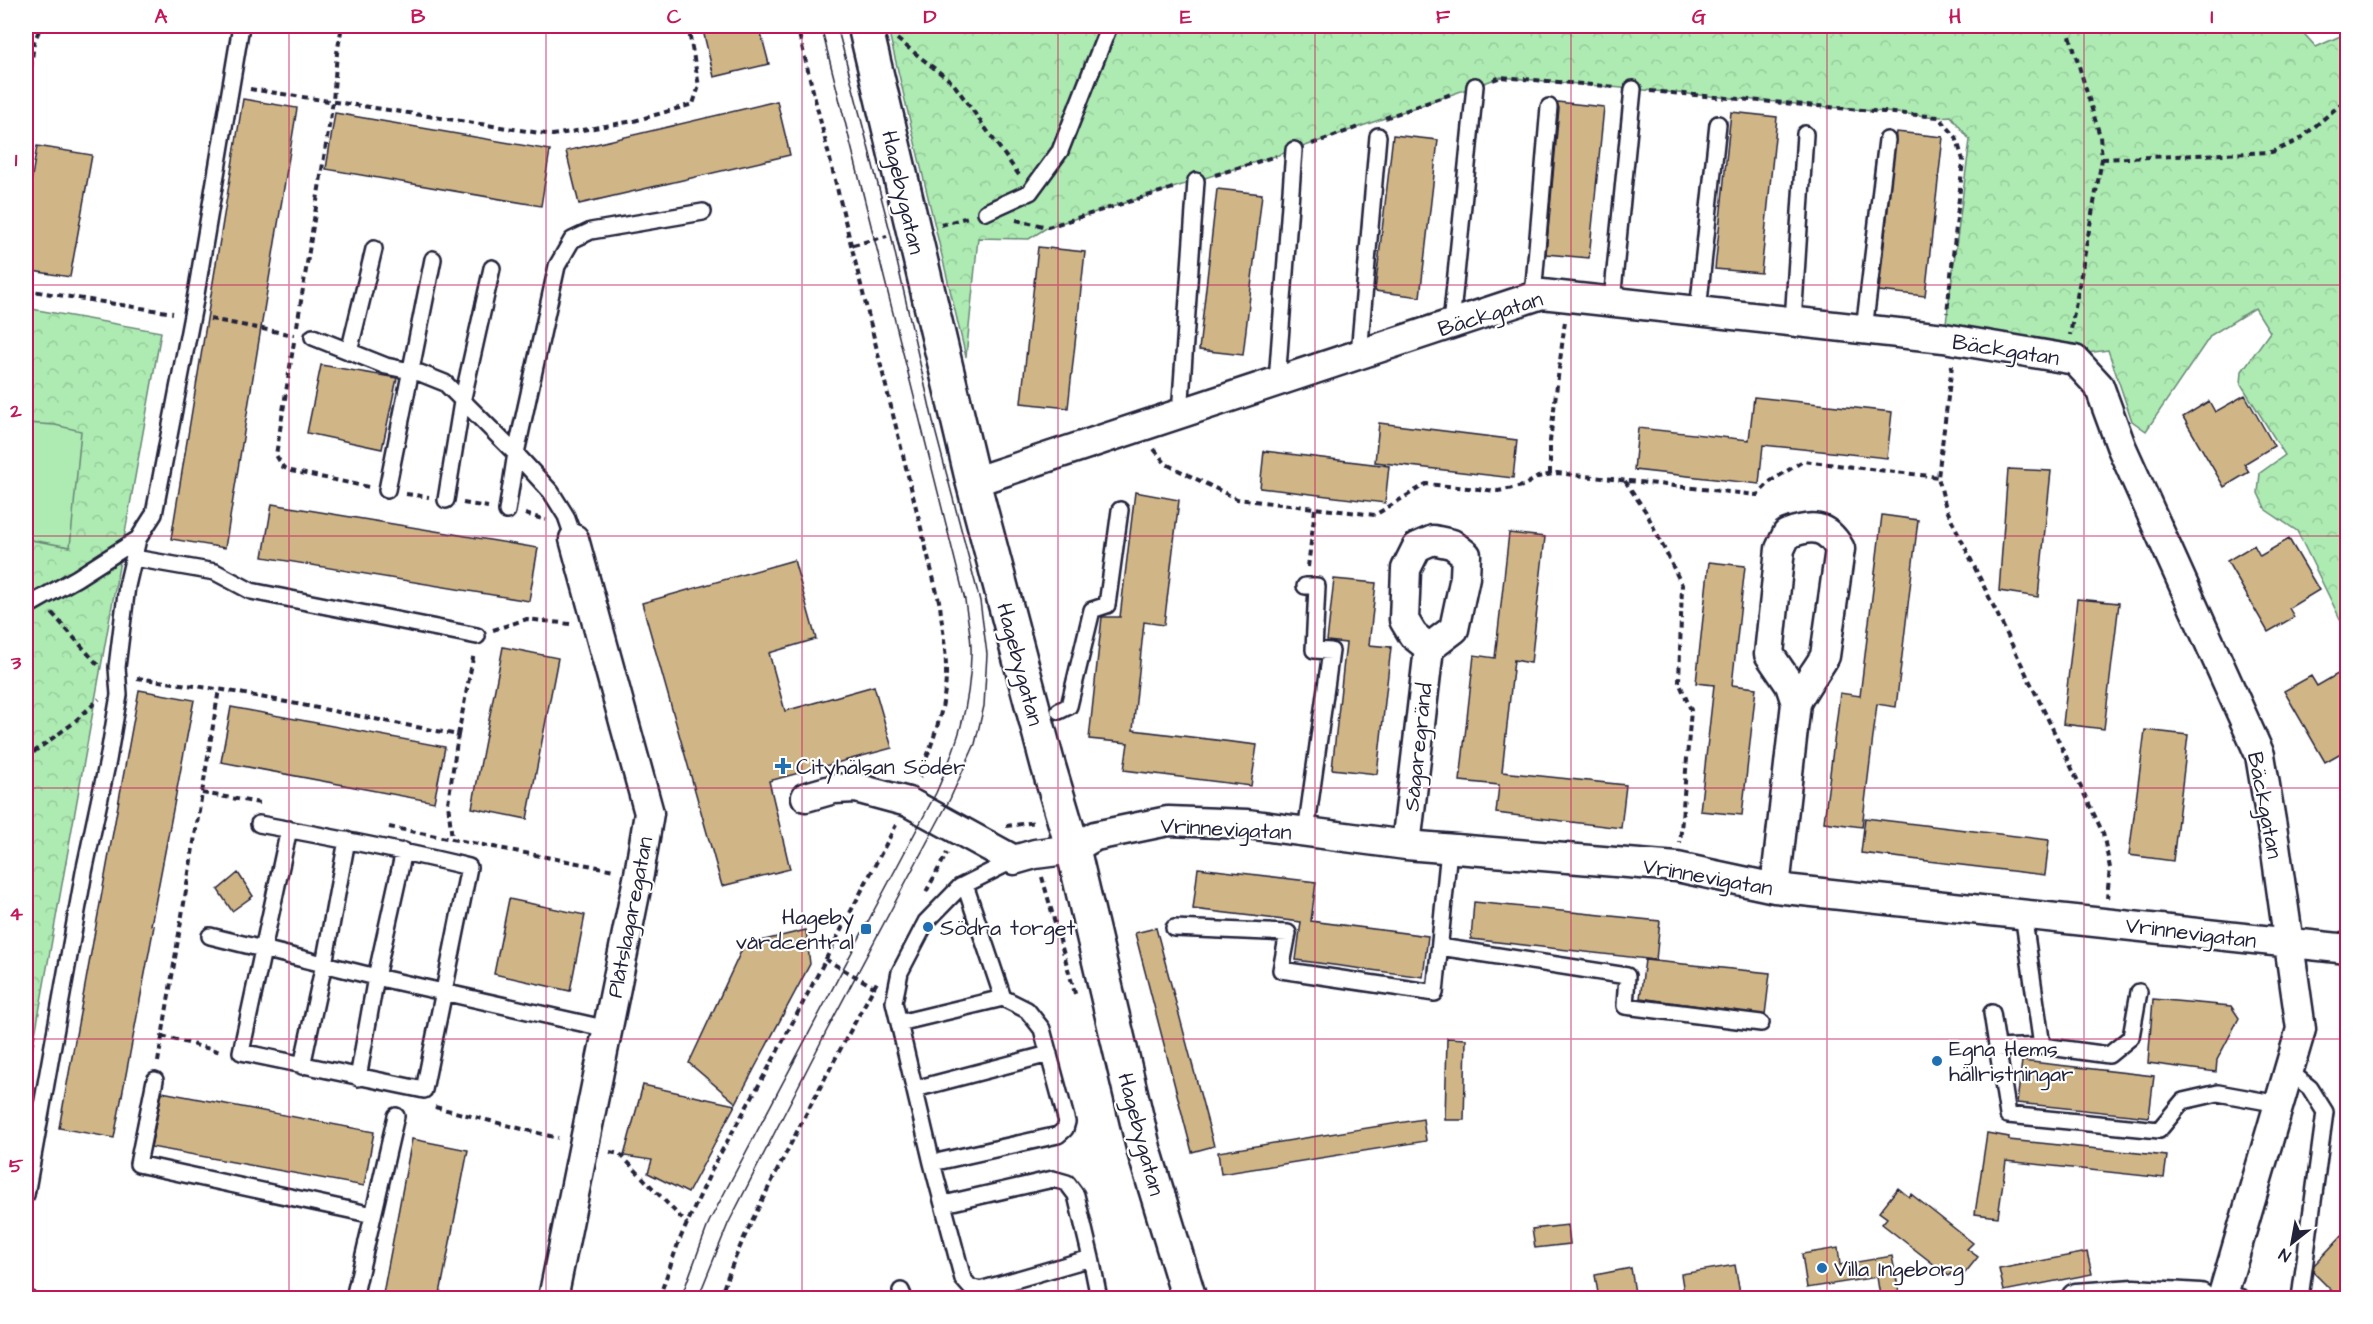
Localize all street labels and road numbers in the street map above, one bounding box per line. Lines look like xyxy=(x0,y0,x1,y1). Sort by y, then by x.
street label: Hagebygatan xyxy=(872,128,932,257)
street label: Bäckgatan xyxy=(1434,284,1547,346)
street label: Bäckgatan xyxy=(1950,327,2061,375)
street label: Hagebygatan xyxy=(987,600,1051,729)
street label: Sågaregränd xyxy=(1396,681,1442,813)
street label: Bäckgatan xyxy=(2238,749,2290,861)
street label: Vrinnevigatan xyxy=(1159,811,1292,849)
street label: Plåtslagaregatan xyxy=(600,834,662,1001)
street label: Vrinnevigatan xyxy=(1640,851,1775,905)
street label: Vrinnevigatan xyxy=(2124,910,2258,958)
street label: Hagebygatan xyxy=(1108,1070,1172,1199)

